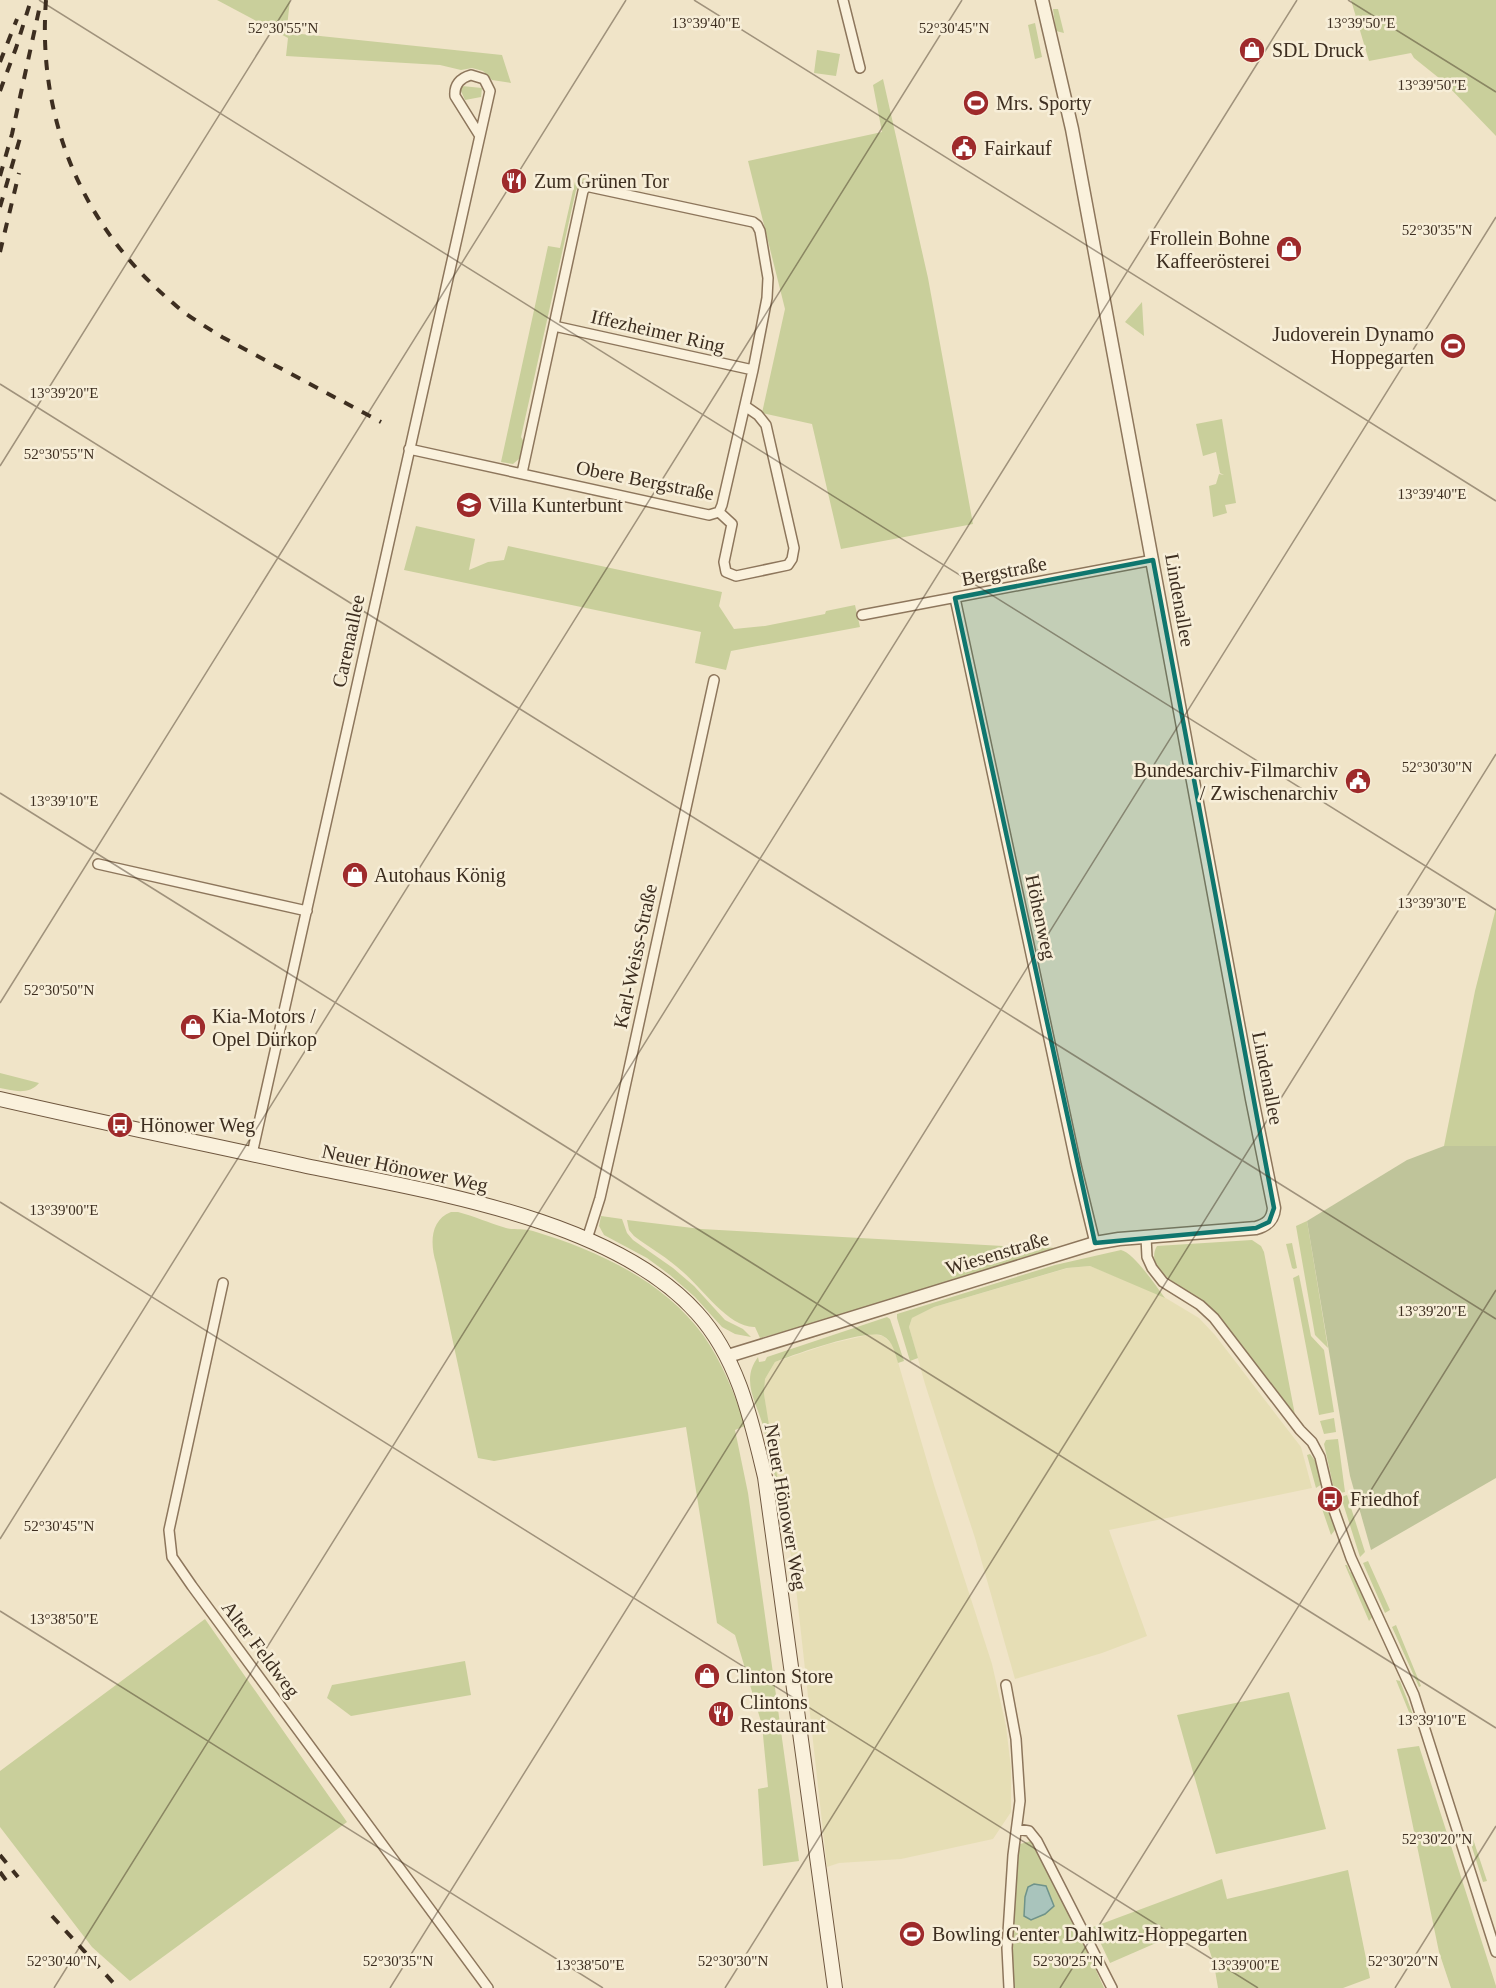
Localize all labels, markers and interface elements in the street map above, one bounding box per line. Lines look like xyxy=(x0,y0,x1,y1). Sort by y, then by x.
text: 13°39'40"E xyxy=(672,15,741,31)
text: 13°39'50"E xyxy=(1327,15,1396,31)
text: 52°30'55"N xyxy=(248,20,318,36)
text: 52°30'45"N xyxy=(919,20,989,36)
shop icon: SDL Druck xyxy=(1237,35,1267,65)
place label: SDL Druck xyxy=(1272,39,1364,61)
text: 13°39'50"E xyxy=(1398,77,1467,93)
sports icon: Mrs. Sporty xyxy=(961,88,991,118)
place label: Mrs. Sporty xyxy=(996,92,1092,115)
public building icon: Fairkauf xyxy=(949,133,979,163)
place label: Fairkauf xyxy=(984,137,1052,159)
restaurant icon: Zum Grünen Tor xyxy=(499,166,529,196)
place label: Zum Grünen Tor xyxy=(534,170,669,192)
text: 52°30'35"N xyxy=(1402,222,1472,238)
place label: Frollein Bohne Kaffeerösterei xyxy=(1149,227,1270,272)
shop icon: Frollein Bohne Kaffeerösterei xyxy=(1274,234,1304,264)
street label: Iffezheimer Ring xyxy=(589,305,727,358)
place label: Judoverein Dynamo Hoppegarten xyxy=(1272,323,1434,369)
sports icon: Judoverein Dynamo Hoppegarten xyxy=(1438,331,1468,361)
text: 13°39'20"E xyxy=(30,385,99,401)
text: 52°30'55"N xyxy=(24,446,94,462)
street label: Obere Bergstraße xyxy=(574,456,716,505)
text: 13°39'40"E xyxy=(1398,486,1467,502)
school or university icon: Villa Kunterbunt xyxy=(454,490,484,520)
place label: Villa Kunterbunt xyxy=(488,494,623,516)
street label: Bergstraße xyxy=(960,552,1049,591)
street label: Lindenallee xyxy=(1161,552,1199,649)
street label: Carenaallee xyxy=(327,592,369,689)
place label: Bundesarchiv-Filmarchiv / Zwischenarchiv xyxy=(1134,759,1338,804)
text: 52°30'30"N xyxy=(1402,759,1472,775)
public building icon: Bundesarchiv-Filmarchiv / Zwischenarchiv xyxy=(1343,766,1373,796)
text: 13°39'10"E xyxy=(30,793,99,809)
shop icon: Autohaus König xyxy=(340,860,370,890)
place label: Autohaus König xyxy=(374,864,506,887)
street label: Höhenweg xyxy=(1020,872,1061,962)
street label: Karl-Weiss-Straße xyxy=(609,882,661,1030)
text: 13°39'30"E xyxy=(1398,895,1467,911)
text: 52°30'50"N xyxy=(24,982,94,998)
place label: Kia-Motors / Opel Dürkop xyxy=(212,1005,317,1051)
shop icon: Kia-Motors / Opel Dürkop xyxy=(178,1012,208,1042)
street label: Lindenallee xyxy=(1248,1030,1288,1127)
bus stop icon: Hönower Weg xyxy=(105,1110,135,1140)
place label: Hönower Weg xyxy=(140,1114,255,1137)
street label: Neuer Hönower Weg xyxy=(320,1140,490,1197)
text: 13°39'00"E xyxy=(30,1202,99,1218)
street label: Wiesenstraße xyxy=(943,1227,1051,1279)
text: 13°39'20"E xyxy=(1398,1303,1467,1319)
street label: Neuer Hönower Weg xyxy=(760,1422,812,1592)
bus stop icon: Friedhof xyxy=(1315,1484,1345,1514)
place label: Friedhof xyxy=(1350,1488,1419,1510)
text: 52°30'45"N xyxy=(24,1518,94,1534)
street label: Alter Feldweg xyxy=(217,1596,304,1702)
text: 13°38'50"E xyxy=(30,1611,99,1627)
shop icon: Clinton Store xyxy=(692,1661,722,1691)
place label: Clinton Store xyxy=(726,1665,833,1687)
place label: Clintons Restaurant xyxy=(740,1691,826,1736)
restaurant icon: Clintons Restaurant xyxy=(706,1699,736,1729)
text: 13°39'10"E xyxy=(1398,1712,1467,1728)
text: 52°30'20"N xyxy=(1402,1831,1472,1847)
sports icon: Bowling Center Dahlwitz-Hoppegarten xyxy=(897,1919,927,1949)
place label: Bowling Center Dahlwitz-Hoppegarten xyxy=(932,1923,1247,1946)
text: 52°30'40"N xyxy=(27,1953,97,1969)
text: 52°30'35"N xyxy=(363,1953,433,1969)
text: 52°30'30"N xyxy=(698,1953,768,1969)
text: 52°30'25"N xyxy=(1033,1953,1103,1969)
text: 52°30'20"N xyxy=(1368,1953,1438,1969)
text: 13°38'50"E xyxy=(556,1957,625,1973)
text: 13°39'00"E xyxy=(1211,1957,1280,1973)

